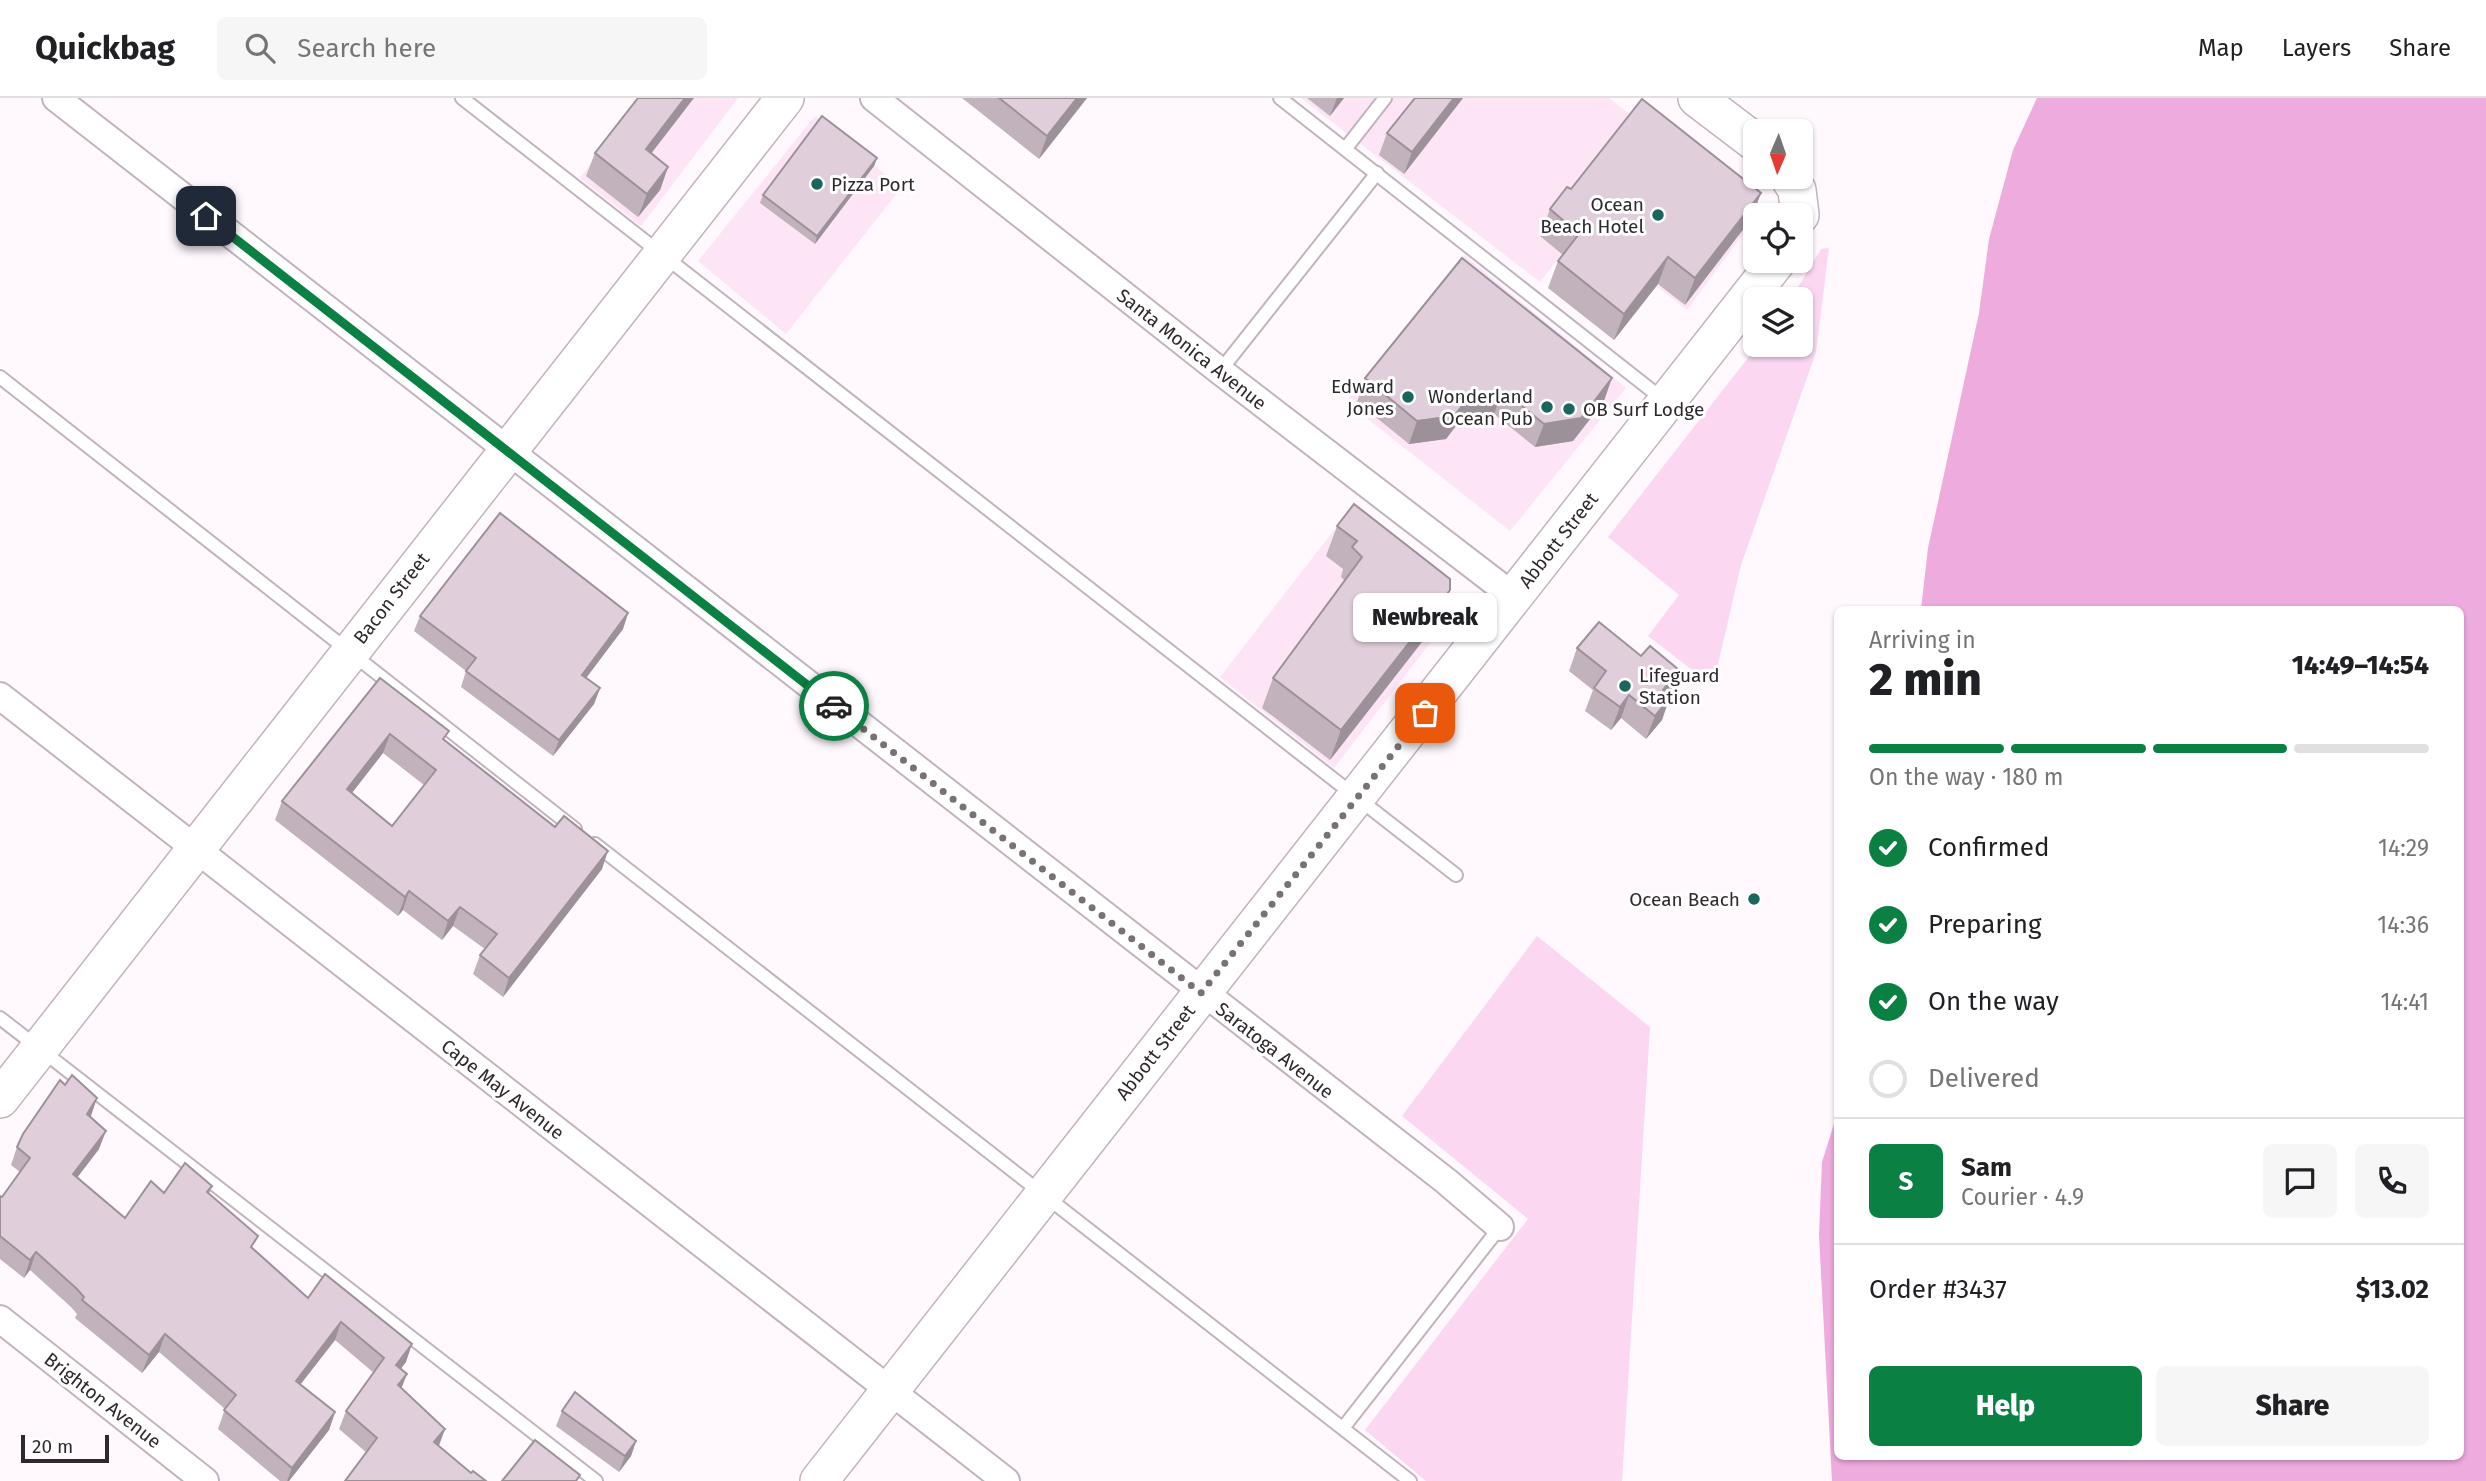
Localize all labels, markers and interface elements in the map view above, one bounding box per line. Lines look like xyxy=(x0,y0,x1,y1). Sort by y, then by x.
search box xyxy=(217,17,707,80)
text: Quickbag xyxy=(35,28,175,68)
icon: search xyxy=(241,29,279,67)
text: Search here xyxy=(297,33,436,64)
text: Map xyxy=(2198,34,2244,62)
text: Layers xyxy=(2282,34,2351,62)
text: Share xyxy=(2389,34,2451,62)
north arrow xyxy=(1743,119,1813,189)
map controls xyxy=(1743,119,1813,357)
place label: Pizza Port xyxy=(831,173,915,196)
marker: Pizza Port xyxy=(809,176,825,192)
pin xyxy=(176,186,236,246)
place label: Ocean Beach Hotel xyxy=(1540,193,1644,238)
icon: home xyxy=(187,197,225,235)
button: locate xyxy=(1743,203,1813,273)
marker: Ocean Beach Hotel xyxy=(1650,207,1666,223)
street label: Santa Monica Avenue xyxy=(1112,284,1271,415)
button: layers xyxy=(1743,287,1813,357)
place label: Edward Jones xyxy=(1331,375,1394,420)
place label: Wonderland Ocean Pub xyxy=(1428,385,1533,430)
marker: Edward Jones xyxy=(1400,389,1416,405)
place label: OB Surf Lodge xyxy=(1583,398,1704,421)
marker: Wonderland Ocean Pub xyxy=(1539,399,1555,415)
marker: OB Surf Lodge xyxy=(1561,401,1577,417)
street label: Abbott Street xyxy=(1514,488,1603,593)
street label: Bacon Street xyxy=(349,548,434,648)
callout: Newbreak xyxy=(1353,594,1497,643)
text: Newbreak xyxy=(1372,603,1478,631)
text: Arriving in xyxy=(1869,626,1976,654)
text: 14:49–14:54 xyxy=(2292,650,2429,681)
text: 2 min xyxy=(1869,652,1982,707)
place label: Lifeguard Station xyxy=(1639,664,1720,709)
courier xyxy=(799,671,869,741)
marker: Lifeguard Station xyxy=(1617,678,1633,694)
pin xyxy=(1395,683,1455,743)
icon: car xyxy=(815,687,853,725)
icon: bag xyxy=(1406,694,1444,732)
text: On the way · 180 m xyxy=(1869,763,2064,791)
icon: check xyxy=(1869,829,1907,867)
text: Confirmed xyxy=(1928,832,2049,863)
text: 14:29 xyxy=(2378,834,2429,862)
place label: Ocean Beach xyxy=(1629,888,1740,911)
marker: Ocean Beach xyxy=(1746,891,1762,907)
icon: check xyxy=(1869,906,1907,944)
text: Preparing xyxy=(1928,909,2041,940)
text: 14:36 xyxy=(2377,911,2429,939)
icon: check xyxy=(1869,983,1907,1021)
text: On the way xyxy=(1928,986,2059,1017)
text: 14:41 xyxy=(2381,988,2429,1016)
street label: Saratoga Avenue xyxy=(1211,997,1338,1104)
street label: Abbott Street xyxy=(1111,1000,1200,1105)
street label: Cape May Avenue xyxy=(437,1034,569,1145)
text: Delivered xyxy=(1928,1063,2040,1094)
button: chat xyxy=(2263,1144,2337,1218)
button: phone xyxy=(2355,1144,2429,1218)
text: Sam xyxy=(1961,1152,2012,1183)
text: S xyxy=(1899,1166,1913,1197)
text: Courier · 4.9 xyxy=(1961,1183,2084,1211)
text: Order #3437 xyxy=(1869,1274,2007,1305)
text: $13.02 xyxy=(2356,1274,2429,1305)
street label: Brighton Avenue xyxy=(40,1348,166,1453)
button: Help xyxy=(1869,1366,2142,1446)
button: Share xyxy=(2156,1366,2429,1446)
scale bar xyxy=(21,1432,108,1464)
text: 20 m xyxy=(32,1435,73,1458)

